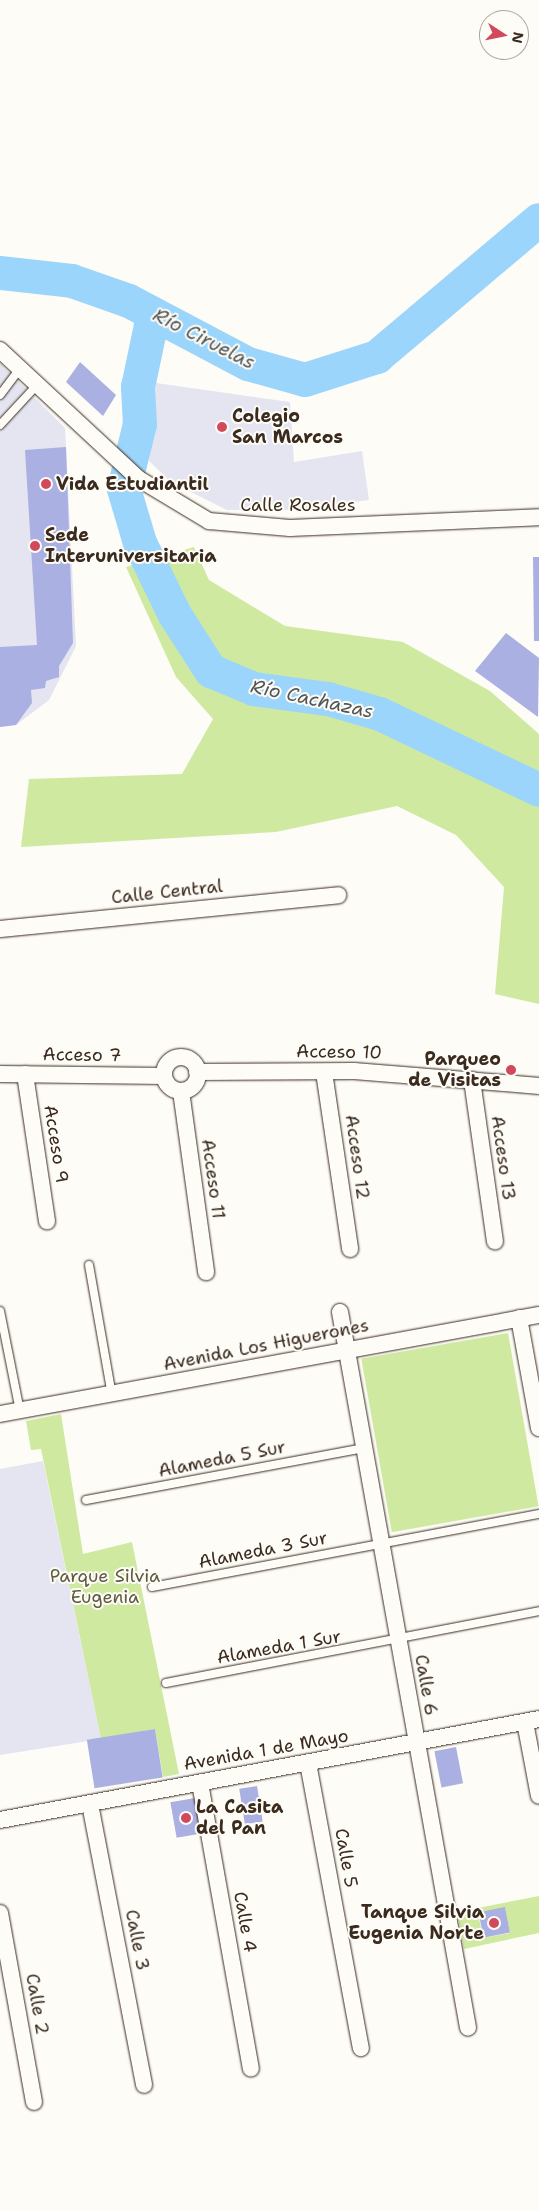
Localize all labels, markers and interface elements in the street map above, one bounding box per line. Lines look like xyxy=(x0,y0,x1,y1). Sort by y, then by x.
north arrow xyxy=(479,10,529,60)
text: N xyxy=(508,31,528,45)
water label: Río Ciruelas xyxy=(149,304,259,374)
place label: Colegio San Marcos xyxy=(232,406,343,448)
marker: Colegio San Marcos xyxy=(216,421,228,433)
place label: Vida Estudiantil xyxy=(56,473,209,495)
marker: Vida Estudiantil xyxy=(40,478,52,490)
street label: Calle Rosales xyxy=(240,494,356,516)
place label: Sede Interuniversitaria xyxy=(45,525,217,568)
marker: Sede Interuniversitaria xyxy=(29,540,41,552)
water label: Río Cachazas xyxy=(249,675,375,723)
street label: Calle Central xyxy=(110,875,224,909)
street label: Acceso 10 xyxy=(296,1040,382,1064)
street label: Acceso 7 xyxy=(42,1044,122,1066)
place label: Parqueo de Visitas xyxy=(408,1049,501,1092)
marker: Parqueo de Visitas xyxy=(505,1064,517,1076)
street label: Acceso 9 xyxy=(39,1103,73,1185)
street label: Acceso 12 xyxy=(340,1113,374,1201)
street label: Acceso 13 xyxy=(486,1114,520,1202)
street label: Acceso 11 xyxy=(197,1138,229,1220)
street label: Avenida Los Higuerones xyxy=(161,1314,371,1376)
street label: Alameda 5 Sur xyxy=(156,1436,288,1482)
street label: Alameda 3 Sur xyxy=(197,1527,329,1573)
park label: Parque Silvia Eugenia xyxy=(50,1566,160,1608)
street label: Alameda 1 Sur xyxy=(215,1625,343,1669)
street label: Calle 6 xyxy=(410,1653,442,1717)
street label: Avenida 1 de Mayo xyxy=(182,1725,350,1775)
place label: La Casita del Pan xyxy=(196,1797,283,1840)
marker: La Casita del Pan xyxy=(180,1812,192,1824)
street label: Calle 5 xyxy=(330,1827,362,1889)
street label: Calle 4 xyxy=(229,1890,261,1954)
place label: Tanque Silvia Eugenia Norte xyxy=(348,1902,484,1945)
street label: Calle 3 xyxy=(121,1908,153,1972)
marker: Tanque Silvia Eugenia Norte xyxy=(488,1917,500,1929)
street label: Calle 2 xyxy=(21,1972,53,2036)

